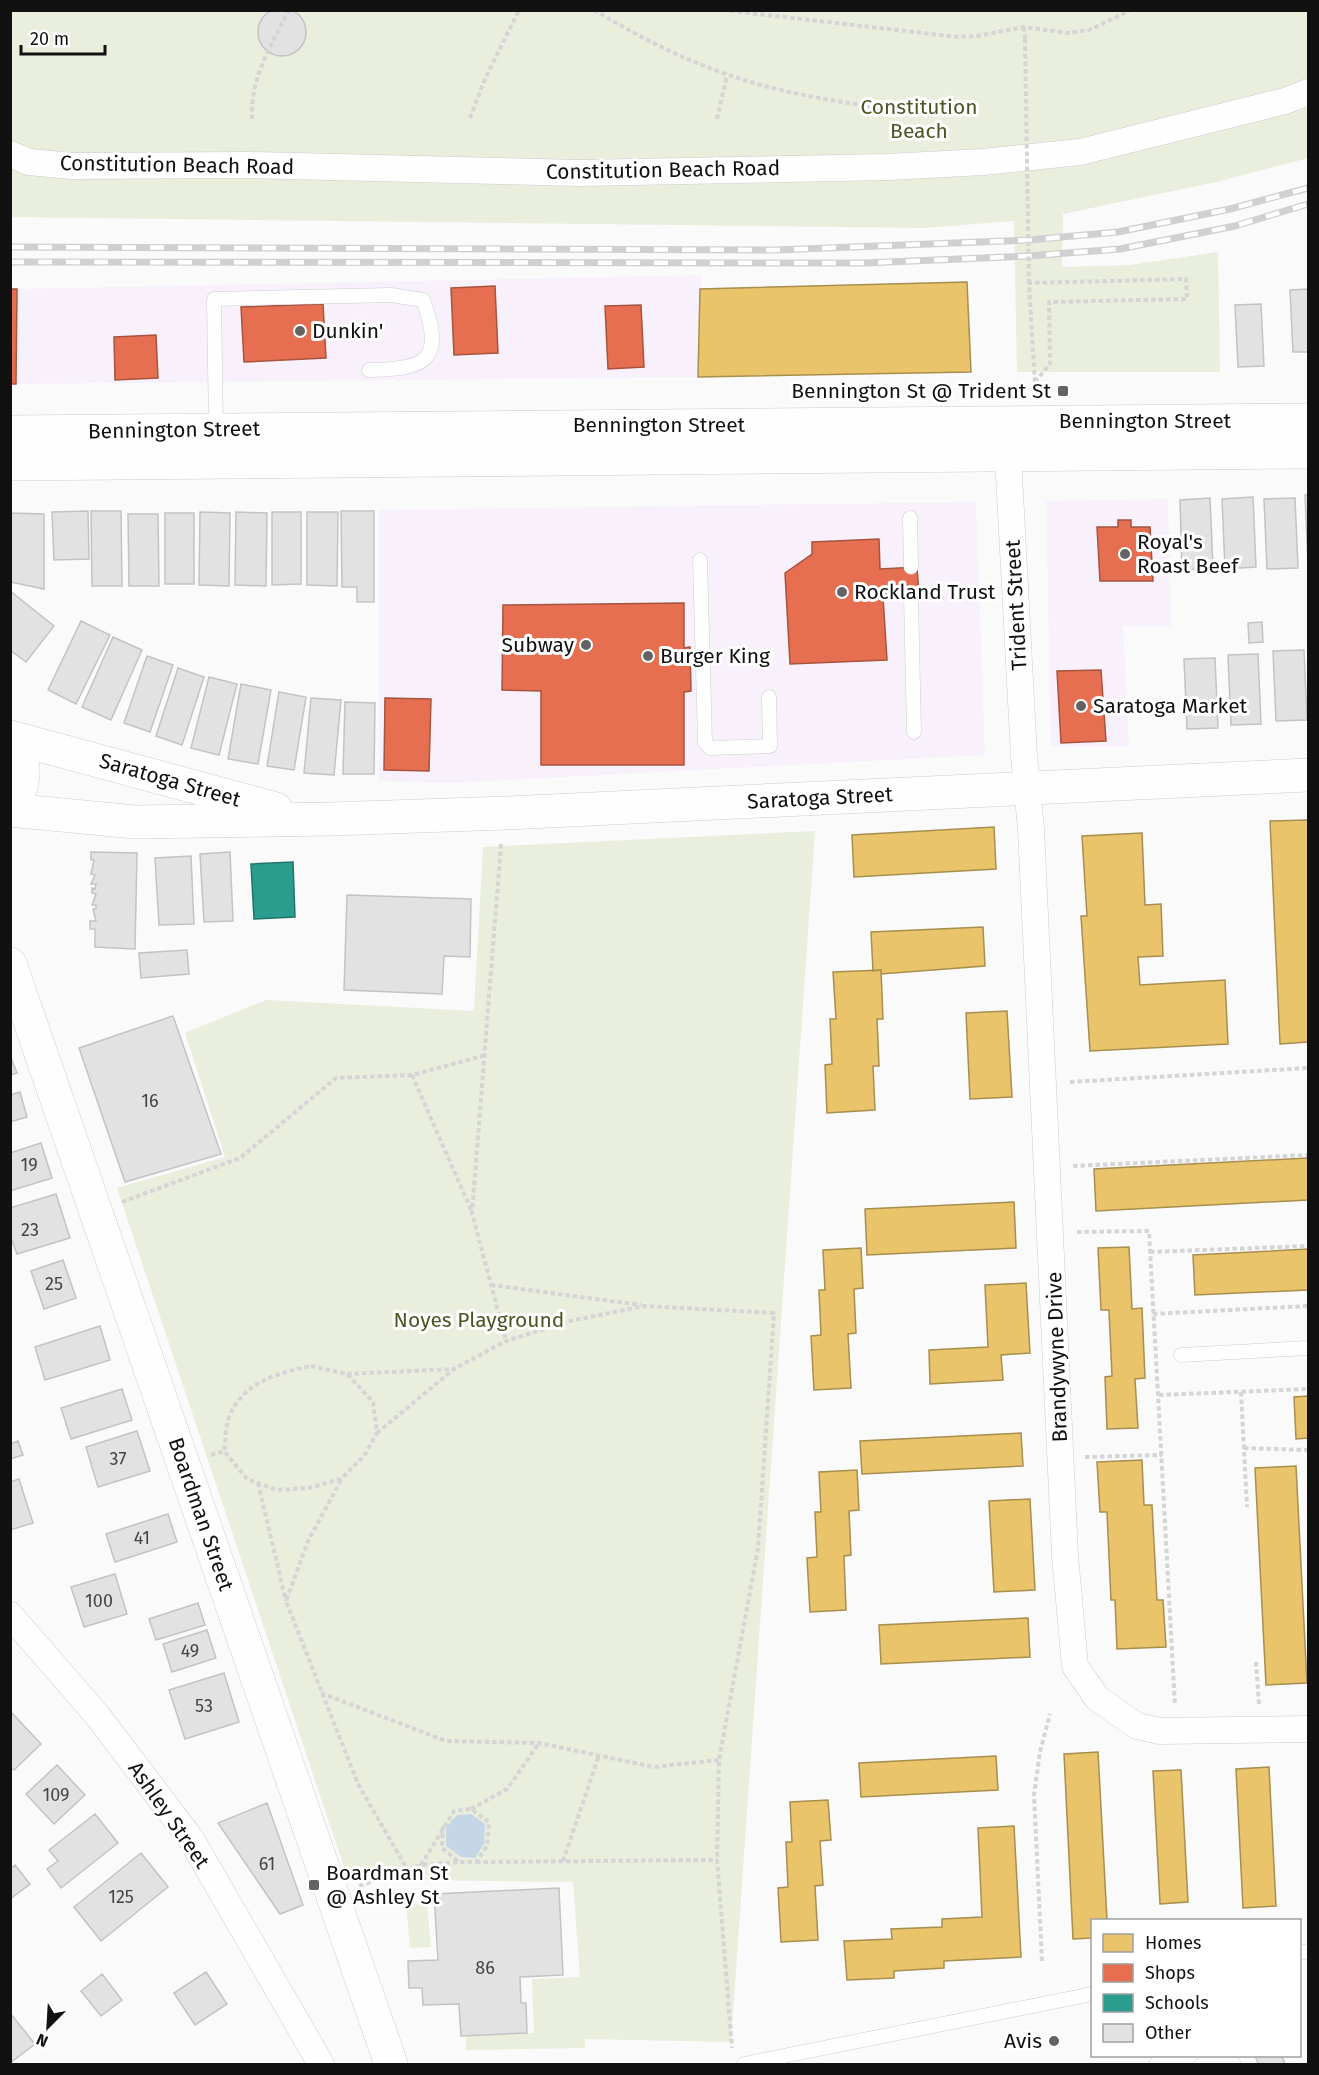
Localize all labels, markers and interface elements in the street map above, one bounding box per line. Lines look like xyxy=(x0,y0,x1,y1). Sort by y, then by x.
scale bar xyxy=(21,18,105,56)
text: 20 m xyxy=(30,28,69,50)
park label: Constitution Beach xyxy=(860,94,978,144)
street label: Constitution Beach Road xyxy=(60,150,294,180)
street label: Constitution Beach Road xyxy=(546,155,780,185)
place label: Dunkin' xyxy=(312,318,383,344)
marker: Dunkin' xyxy=(293,324,307,338)
place label: Bennington St @ Trident St xyxy=(791,378,1051,404)
marker: Bennington St @ Trident St xyxy=(1056,384,1070,398)
street label: Bennington Street xyxy=(1059,408,1232,434)
street label: Bennington Street xyxy=(573,412,746,438)
street label: Bennington Street xyxy=(88,415,261,445)
place label: Royal's Roast Beef xyxy=(1137,529,1240,579)
street label: Trident Street xyxy=(1000,539,1032,671)
marker: Royal's Roast Beef xyxy=(1118,547,1132,561)
place label: Rockland Trust xyxy=(854,579,996,605)
marker: Rockland Trust xyxy=(835,585,849,599)
place label: Subway xyxy=(502,632,575,658)
marker: Subway xyxy=(579,638,593,652)
place label: Burger King xyxy=(660,643,770,669)
marker: Burger King xyxy=(641,649,655,663)
place label: Saratoga Market xyxy=(1093,693,1248,719)
marker: Saratoga Market xyxy=(1074,699,1088,713)
street label: Saratoga Street xyxy=(96,747,244,813)
street label: Saratoga Street xyxy=(747,781,894,815)
house number: 16 xyxy=(141,1090,159,1112)
house number: 19 xyxy=(20,1154,38,1176)
house number: 23 xyxy=(21,1219,39,1241)
street label: Brandywyne Drive xyxy=(1041,1271,1073,1443)
house number: 25 xyxy=(45,1273,63,1295)
park label: Noyes Playground xyxy=(394,1307,564,1333)
street label: Boardman Street xyxy=(163,1434,240,1595)
house number: 37 xyxy=(110,1448,126,1470)
house number: 41 xyxy=(134,1527,150,1549)
house number: 100 xyxy=(85,1590,113,1612)
house number: 49 xyxy=(181,1640,199,1662)
house number: 53 xyxy=(195,1695,213,1717)
street label: Ashley Street xyxy=(123,1757,216,1874)
house number: 109 xyxy=(42,1784,70,1806)
house number: 61 xyxy=(259,1853,275,1875)
place label: Boardman St @ Ashley St xyxy=(326,1860,449,1910)
marker: Boardman St @ Ashley St xyxy=(307,1878,321,1892)
house number: 125 xyxy=(108,1886,134,1908)
legend xyxy=(1091,1919,1301,2057)
text: Homes xyxy=(1145,1932,1201,1954)
house number: 86 xyxy=(475,1957,495,1979)
text: Shops xyxy=(1145,1962,1195,1984)
text: Schools xyxy=(1145,1992,1209,2014)
north arrow xyxy=(18,1997,78,2057)
text: Other xyxy=(1145,2022,1191,2044)
place label: Avis xyxy=(1004,2028,1042,2054)
text: N xyxy=(33,2029,51,2051)
marker: Avis xyxy=(1047,2034,1061,2048)

